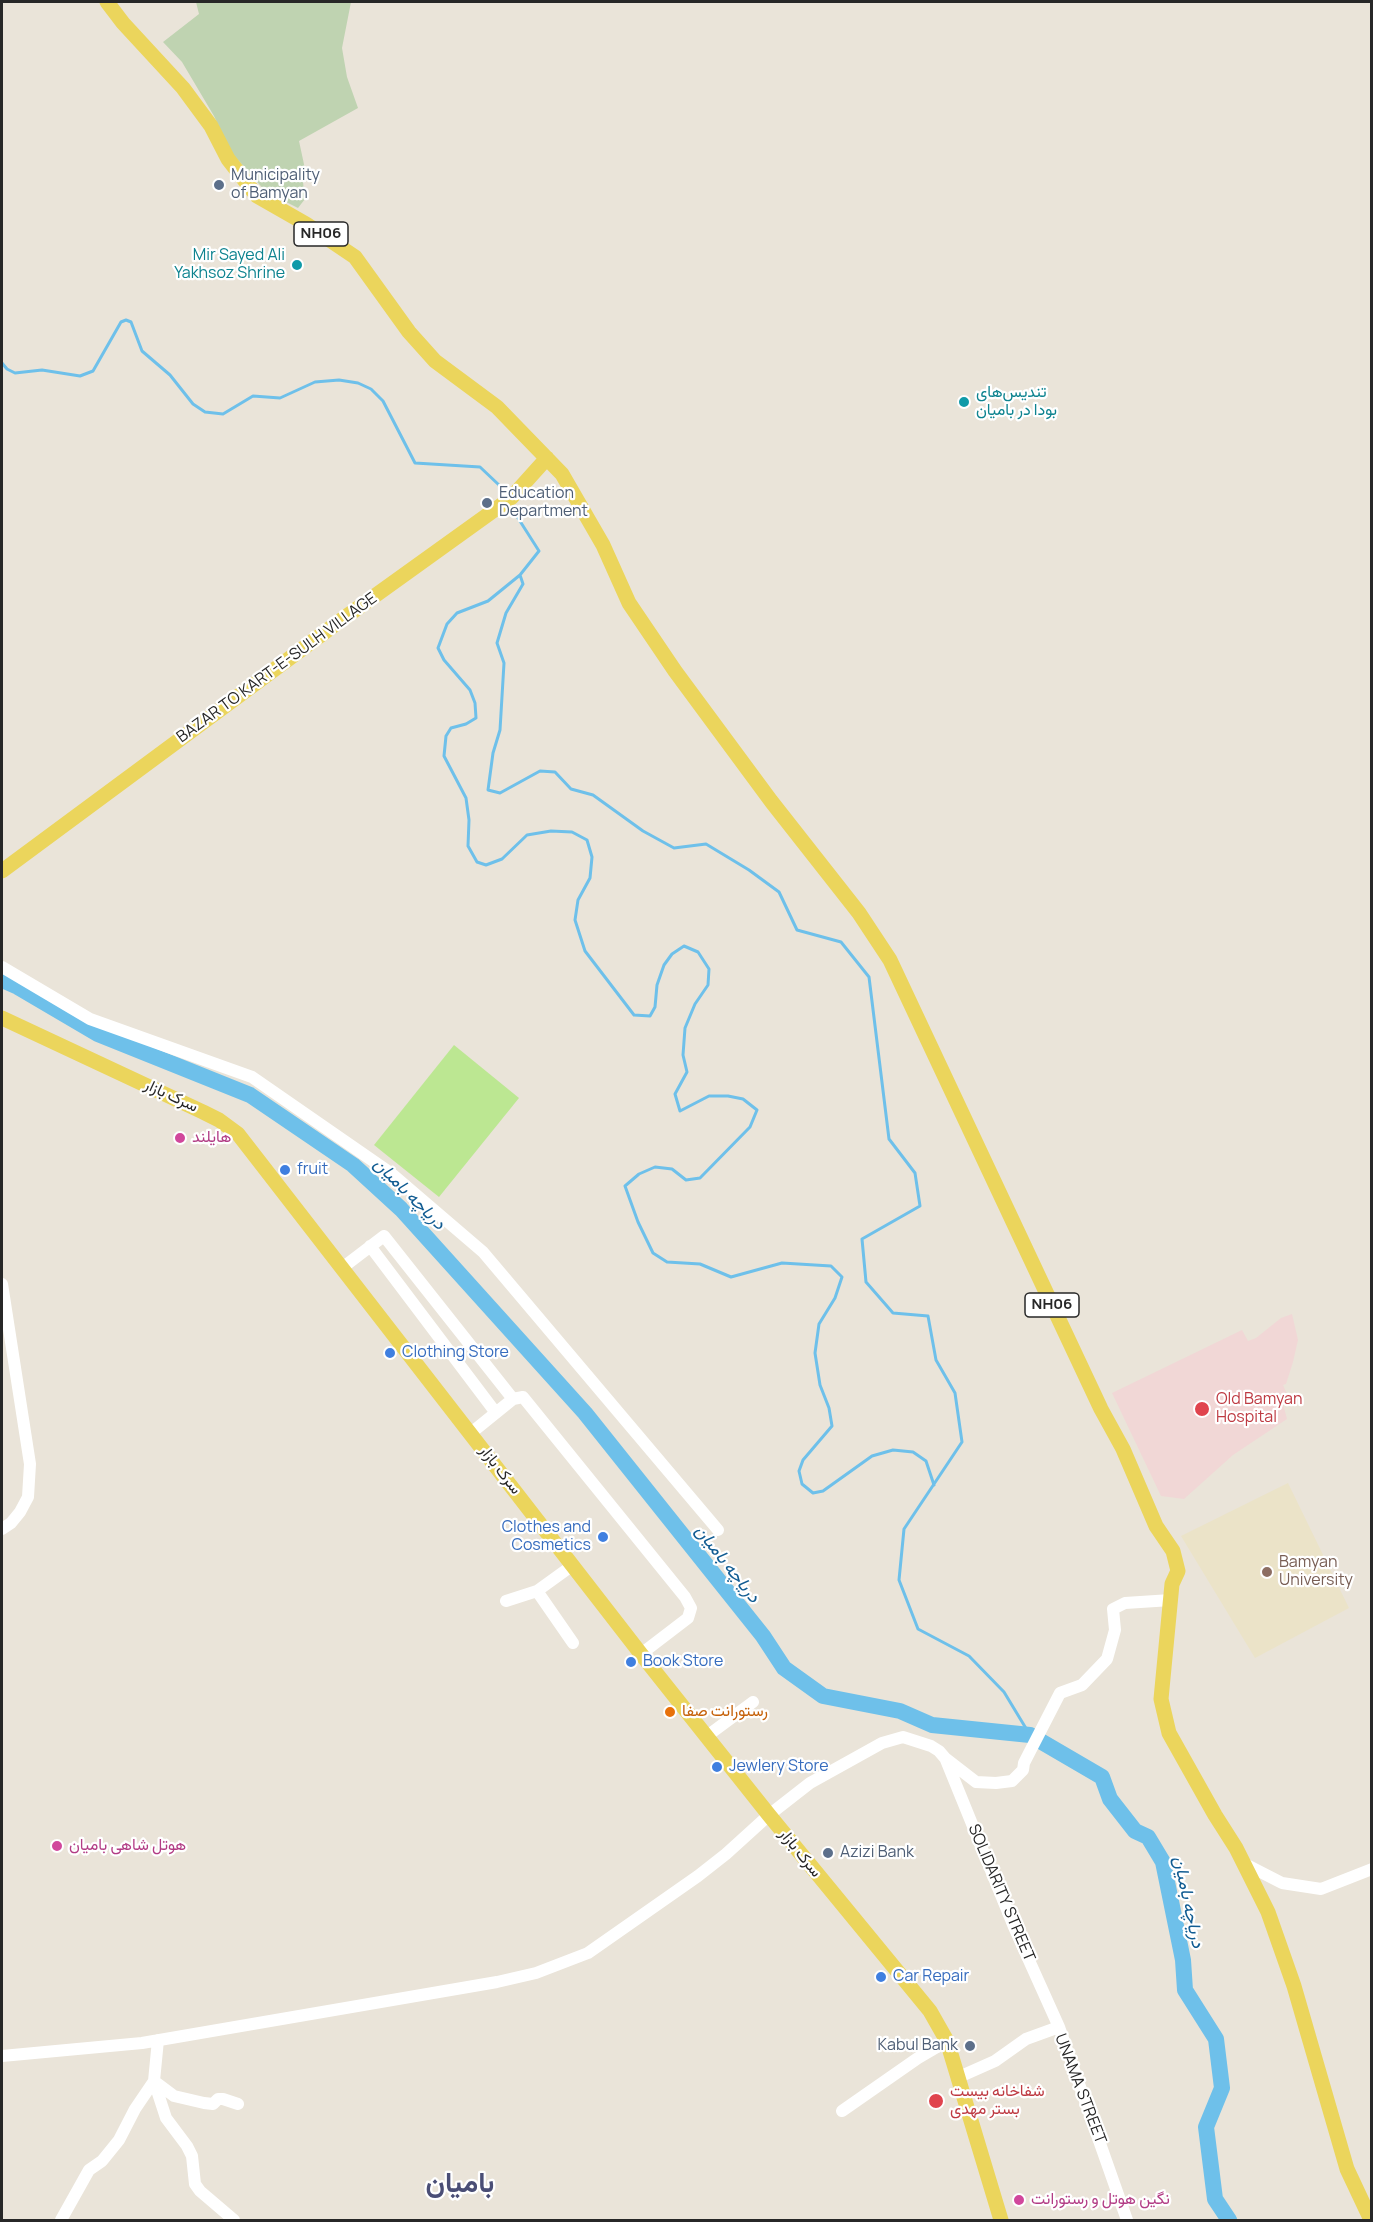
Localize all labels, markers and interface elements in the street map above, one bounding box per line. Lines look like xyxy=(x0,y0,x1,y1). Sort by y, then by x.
place label: Municipality of Bamyan xyxy=(231,166,320,204)
marker: Municipality of Bamyan xyxy=(212,178,226,192)
road number: NH06 xyxy=(294,222,348,246)
place label: Mir Sayed Ali Yakhsoz Shrine xyxy=(174,246,285,284)
marker: Mir Sayed Ali Yakhsoz Shrine xyxy=(290,258,304,272)
place label: تندیس‌های بودا در بامیان xyxy=(976,383,1057,421)
marker: تندیس‌های بودا در بامیان xyxy=(957,395,971,409)
place label: Education Department xyxy=(499,484,588,522)
marker: Education Department xyxy=(480,496,494,510)
street label: BAZAR TO KART-E-SULH VILLAGE xyxy=(173,589,381,747)
street label: سرک بازار xyxy=(141,1075,201,1117)
place label: هایلند xyxy=(192,1128,231,1148)
marker: هایلند xyxy=(173,1131,187,1145)
water label: دریاچه بامیان xyxy=(368,1153,450,1235)
place label: fruit xyxy=(297,1160,328,1180)
marker: fruit xyxy=(278,1163,292,1177)
road number: NH06 xyxy=(1025,1293,1079,1317)
place label: Clothing Store xyxy=(402,1343,509,1363)
marker: Clothing Store xyxy=(383,1346,397,1360)
place label: Old Bamyan Hospital xyxy=(1216,1390,1302,1428)
marker: Old Bamyan Hospital xyxy=(1193,1400,1211,1418)
street label: سرک بازار xyxy=(475,1442,525,1498)
place label: Clothes and Cosmetics xyxy=(502,1518,591,1556)
water label: دریاچه بامیان xyxy=(690,1521,764,1607)
marker: Clothes and Cosmetics xyxy=(596,1530,610,1544)
place label: Bamyan University xyxy=(1279,1553,1353,1591)
marker: Bamyan University xyxy=(1260,1565,1274,1579)
place label: Book Store xyxy=(643,1652,723,1672)
marker: Book Store xyxy=(624,1655,638,1669)
place label: رستورانت صفا xyxy=(682,1702,768,1722)
marker: رستورانت صفا xyxy=(663,1705,677,1719)
place label: Jewlery Store xyxy=(729,1757,828,1777)
marker: Jewlery Store xyxy=(710,1760,724,1774)
street label: SOLIDARITY STREET xyxy=(963,1822,1039,1964)
street label: سرک بازار xyxy=(775,1825,825,1881)
place label: هوتل شاهی بامیان xyxy=(69,1836,186,1856)
marker: هوتل شاهی بامیان xyxy=(50,1839,64,1853)
place label: Azizi Bank xyxy=(840,1843,914,1863)
marker: Azizi Bank xyxy=(821,1846,835,1860)
water label: دریاچه بامیان xyxy=(1168,1854,1208,1950)
place label: Car Repair xyxy=(893,1967,969,1987)
marker: Car Repair xyxy=(874,1970,888,1984)
street label: UNAMA STREET xyxy=(1050,2031,1110,2147)
place label: Kabul Bank xyxy=(878,2036,958,2056)
marker: Kabul Bank xyxy=(963,2039,977,2053)
place label: شفاخانه بیست بستر مهدی xyxy=(950,2082,1045,2120)
marker: شفاخانه بیست بستر مهدی xyxy=(927,2092,945,2110)
district label: بامیان xyxy=(426,2167,494,2201)
place label: نگین هوتل و رستورانت xyxy=(1031,2190,1170,2210)
marker: نگین هوتل و رستورانت xyxy=(1012,2193,1026,2207)

